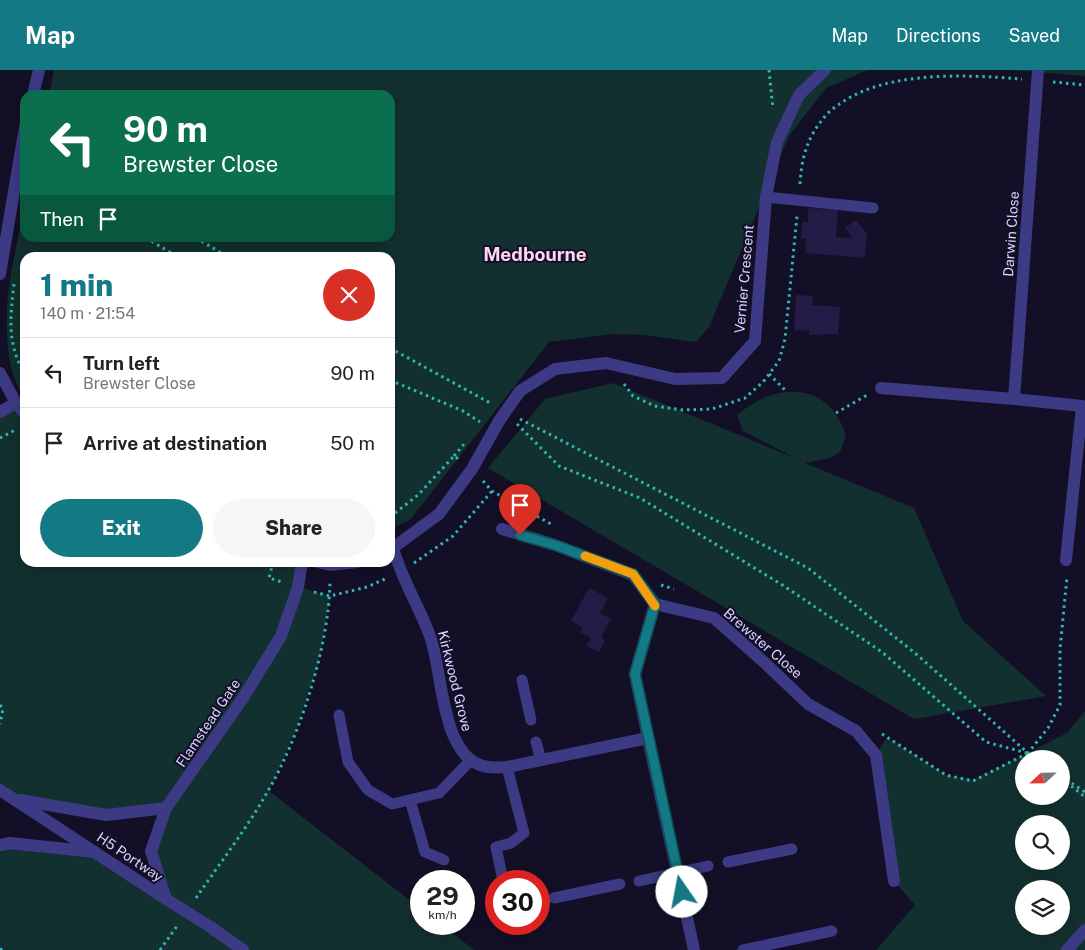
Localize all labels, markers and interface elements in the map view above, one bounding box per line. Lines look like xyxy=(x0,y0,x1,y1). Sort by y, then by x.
text: Map xyxy=(25,21,75,49)
text: Map xyxy=(831,25,868,46)
text: Directions xyxy=(896,25,981,46)
text: Saved xyxy=(1009,25,1060,46)
text: 90 m xyxy=(123,109,208,150)
icon: left xyxy=(40,110,105,175)
text: Brewster Close xyxy=(123,151,278,177)
street label: Darwin Close xyxy=(1000,191,1022,277)
icon: arrive xyxy=(94,205,122,233)
text: Then xyxy=(40,208,84,230)
street label: Vernier Crescent xyxy=(731,224,757,334)
district label: Medbourne xyxy=(483,243,587,265)
text: 1 min xyxy=(40,267,113,303)
button: close xyxy=(323,269,375,321)
text: 140 m · 21:54 xyxy=(40,304,135,323)
text: Turn left xyxy=(83,352,160,374)
icon: left xyxy=(40,359,68,387)
text: 90 m xyxy=(331,362,375,384)
text: Brewster Close xyxy=(83,374,196,393)
icon: arrive xyxy=(40,429,68,457)
text: Arrive at destination xyxy=(83,432,267,454)
text: 50 m xyxy=(330,432,375,454)
pin xyxy=(499,484,541,535)
icon: arrive xyxy=(506,491,534,519)
button: Exit xyxy=(40,499,203,557)
button: Share xyxy=(213,499,375,557)
street label: Brewster Close xyxy=(720,605,806,681)
street label: Kirkwood Grove xyxy=(435,629,475,733)
street label: Flamstead Gate xyxy=(173,676,243,770)
north arrow xyxy=(1015,750,1070,805)
map controls xyxy=(1015,750,1070,935)
button: search xyxy=(1015,815,1070,870)
street label: H5 Portway xyxy=(94,829,167,885)
position arrow xyxy=(655,865,707,917)
speed limit sign: 30 xyxy=(485,870,550,935)
button: layers xyxy=(1015,880,1070,935)
text: 29 xyxy=(426,881,459,911)
text: km/h xyxy=(428,908,457,922)

